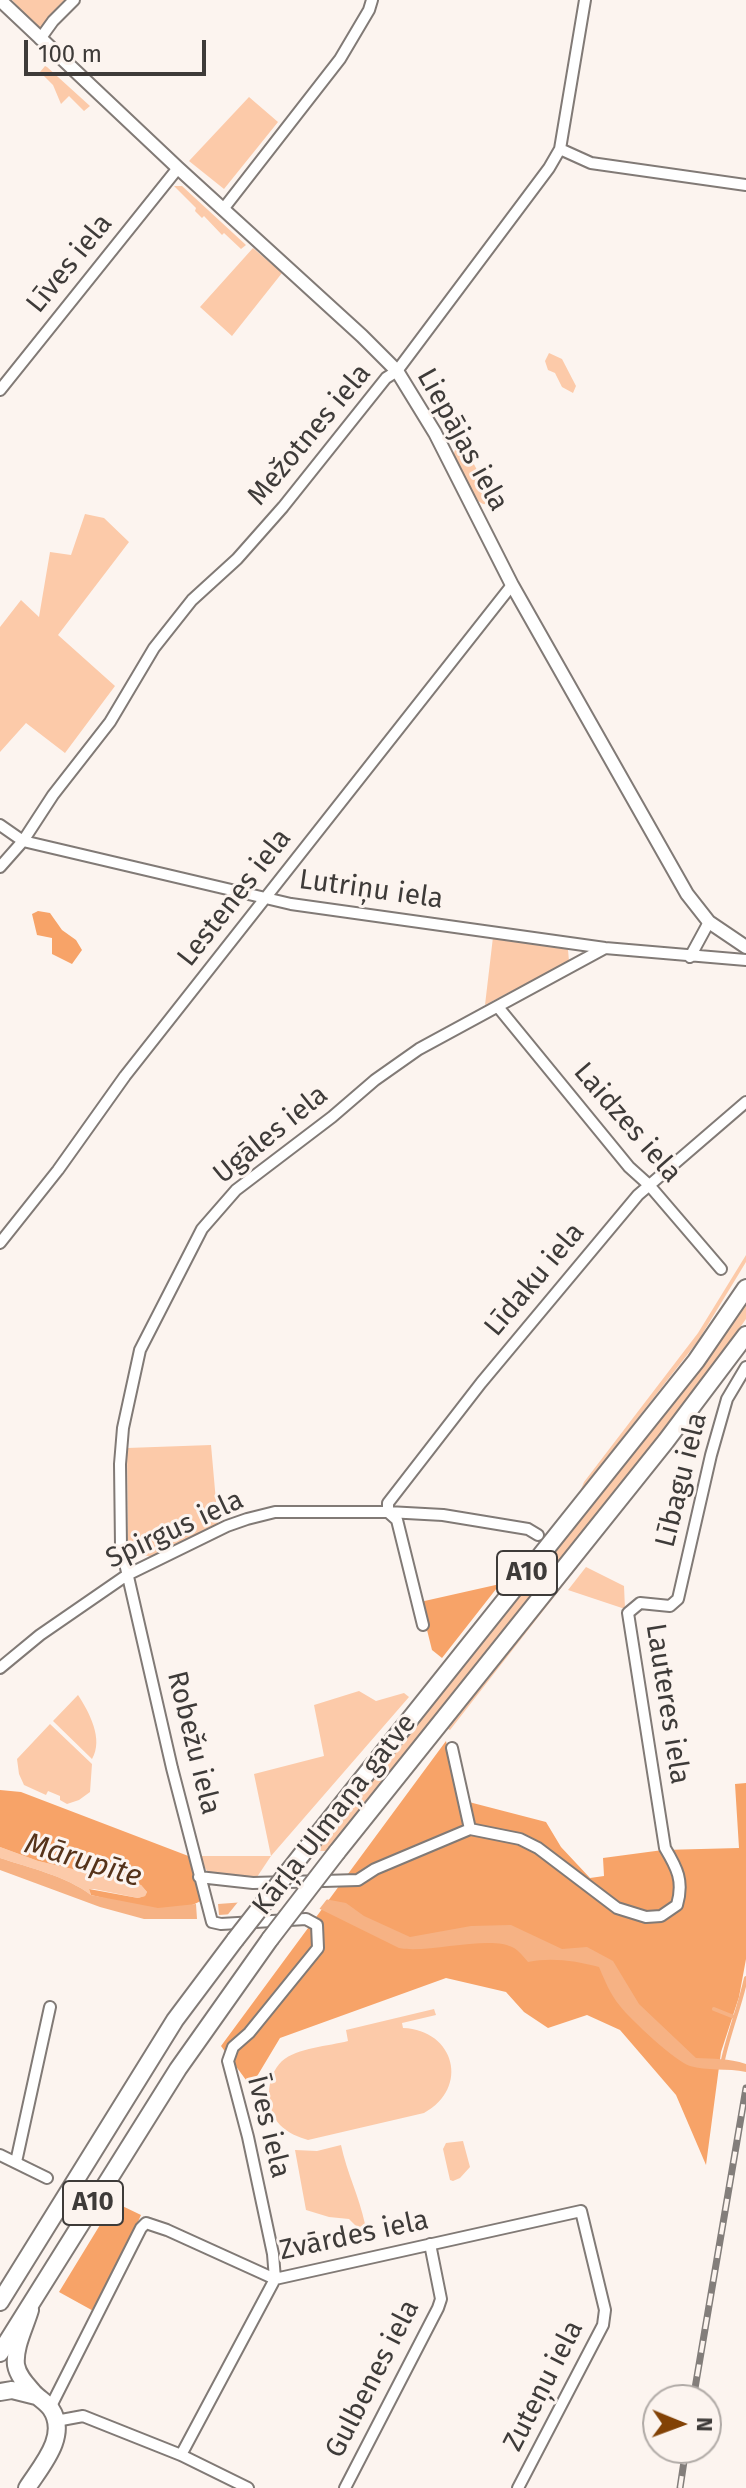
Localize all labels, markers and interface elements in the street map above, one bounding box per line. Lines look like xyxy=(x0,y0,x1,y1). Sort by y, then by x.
scale bar xyxy=(28,24,210,74)
text: 100 m xyxy=(38,40,102,68)
street label: Līves iela xyxy=(20,208,120,320)
street label: Mežotnes iela xyxy=(241,358,379,512)
street label: Liepājas iela xyxy=(409,363,515,517)
street label: Lestenes iela xyxy=(171,823,299,973)
street label: Lutriņu iela xyxy=(297,863,445,917)
street label: Laidzes iela xyxy=(566,1056,688,1190)
street label: Ugāles iela xyxy=(207,1079,335,1191)
street label: Līdaku iela xyxy=(478,1216,592,1344)
street label: Lībagu iela xyxy=(649,1409,715,1551)
street label: Spirgus iela xyxy=(101,1484,249,1576)
road number: A10 xyxy=(497,1551,557,1595)
street label: Lauteres iela xyxy=(638,1621,696,1787)
street label: Robežu iela xyxy=(159,1668,227,1818)
street label: Kārļa Ulmaņa gatve xyxy=(246,1708,424,1922)
water label: Mārupīte xyxy=(20,1826,146,1896)
street label: Īves iela xyxy=(239,2072,297,2182)
road number: A10 xyxy=(63,2181,123,2225)
street label: Zvārdes iela xyxy=(276,2204,432,2268)
street label: Gulbenes iela xyxy=(319,2294,427,2464)
street label: Zuteņu iela xyxy=(497,2315,591,2457)
north arrow xyxy=(642,2384,722,2464)
text: N xyxy=(691,2417,718,2432)

